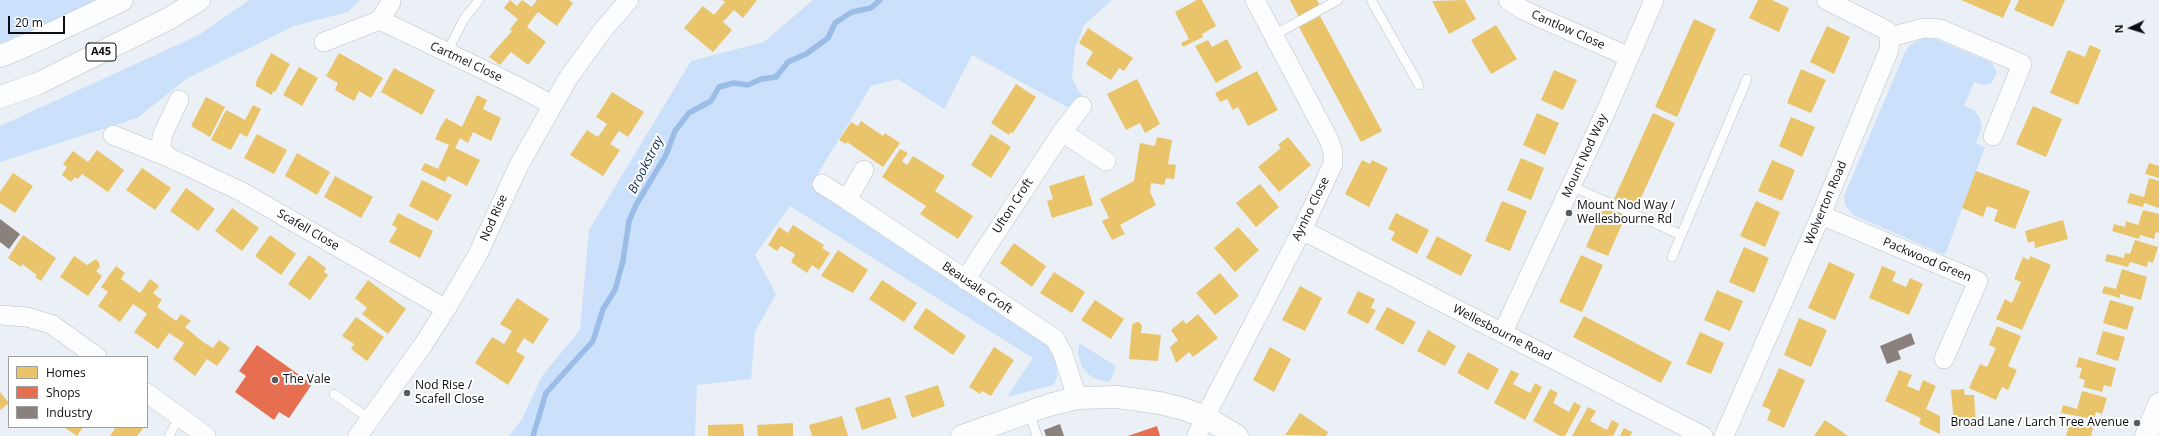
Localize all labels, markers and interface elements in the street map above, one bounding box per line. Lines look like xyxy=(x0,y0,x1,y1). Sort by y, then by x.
street label: Cantlow Close xyxy=(1529,7,1607,53)
scale bar xyxy=(10,8,67,34)
north arrow xyxy=(2111,8,2151,48)
text: 20 m xyxy=(15,14,43,31)
text: N xyxy=(2111,24,2126,34)
street label: Cartmel Close xyxy=(428,39,504,85)
road number: A45 xyxy=(86,43,116,61)
street label: Mount Nod Way xyxy=(1559,112,1611,200)
water label: Brookstray xyxy=(625,134,667,196)
street label: Wolverton Road xyxy=(1802,159,1850,247)
street label: Aynho Close xyxy=(1289,175,1333,243)
street label: Ufton Croft xyxy=(990,176,1036,236)
street label: Nod Rise xyxy=(477,192,511,244)
place label: Mount Nod Way / Wellesbourne Rd xyxy=(1577,199,1675,227)
street label: Scafell Close xyxy=(274,206,342,254)
marker: Mount Nod Way / Wellesbourne Rd xyxy=(1564,208,1574,218)
street label: Packwood Green xyxy=(1881,235,1973,285)
street label: Beausale Croft xyxy=(939,259,1015,317)
street label: Wellesbourne Road xyxy=(1450,302,1554,364)
legend xyxy=(8,356,148,428)
text: Homes xyxy=(46,364,86,381)
place label: The Vale xyxy=(283,373,330,387)
marker: The Vale xyxy=(270,375,280,385)
place label: Nod Rise / Scafell Close xyxy=(415,379,484,407)
text: Shops xyxy=(46,384,80,401)
marker: Nod Rise / Scafell Close xyxy=(402,388,412,398)
text: Industry xyxy=(46,404,92,421)
place label: Broad Lane / Larch Tree Avenue xyxy=(1950,416,2129,430)
marker: Broad Lane / Larch Tree Avenue xyxy=(2132,418,2142,428)

